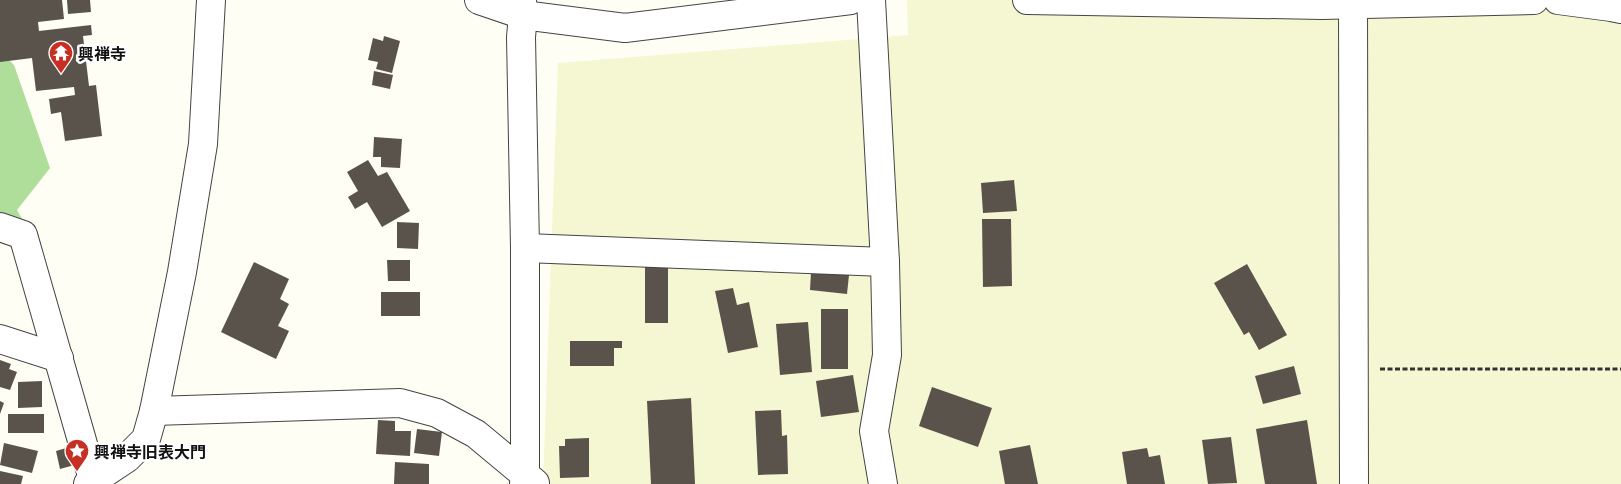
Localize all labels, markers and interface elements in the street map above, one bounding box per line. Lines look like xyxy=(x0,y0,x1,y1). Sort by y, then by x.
temple icon: 興禅寺 xyxy=(48,40,74,74)
place label: 興禅寺 xyxy=(78,41,126,65)
place icon: 興禅寺旧表大門 xyxy=(64,438,90,472)
place label: 興禅寺旧表大門 xyxy=(94,439,206,463)

